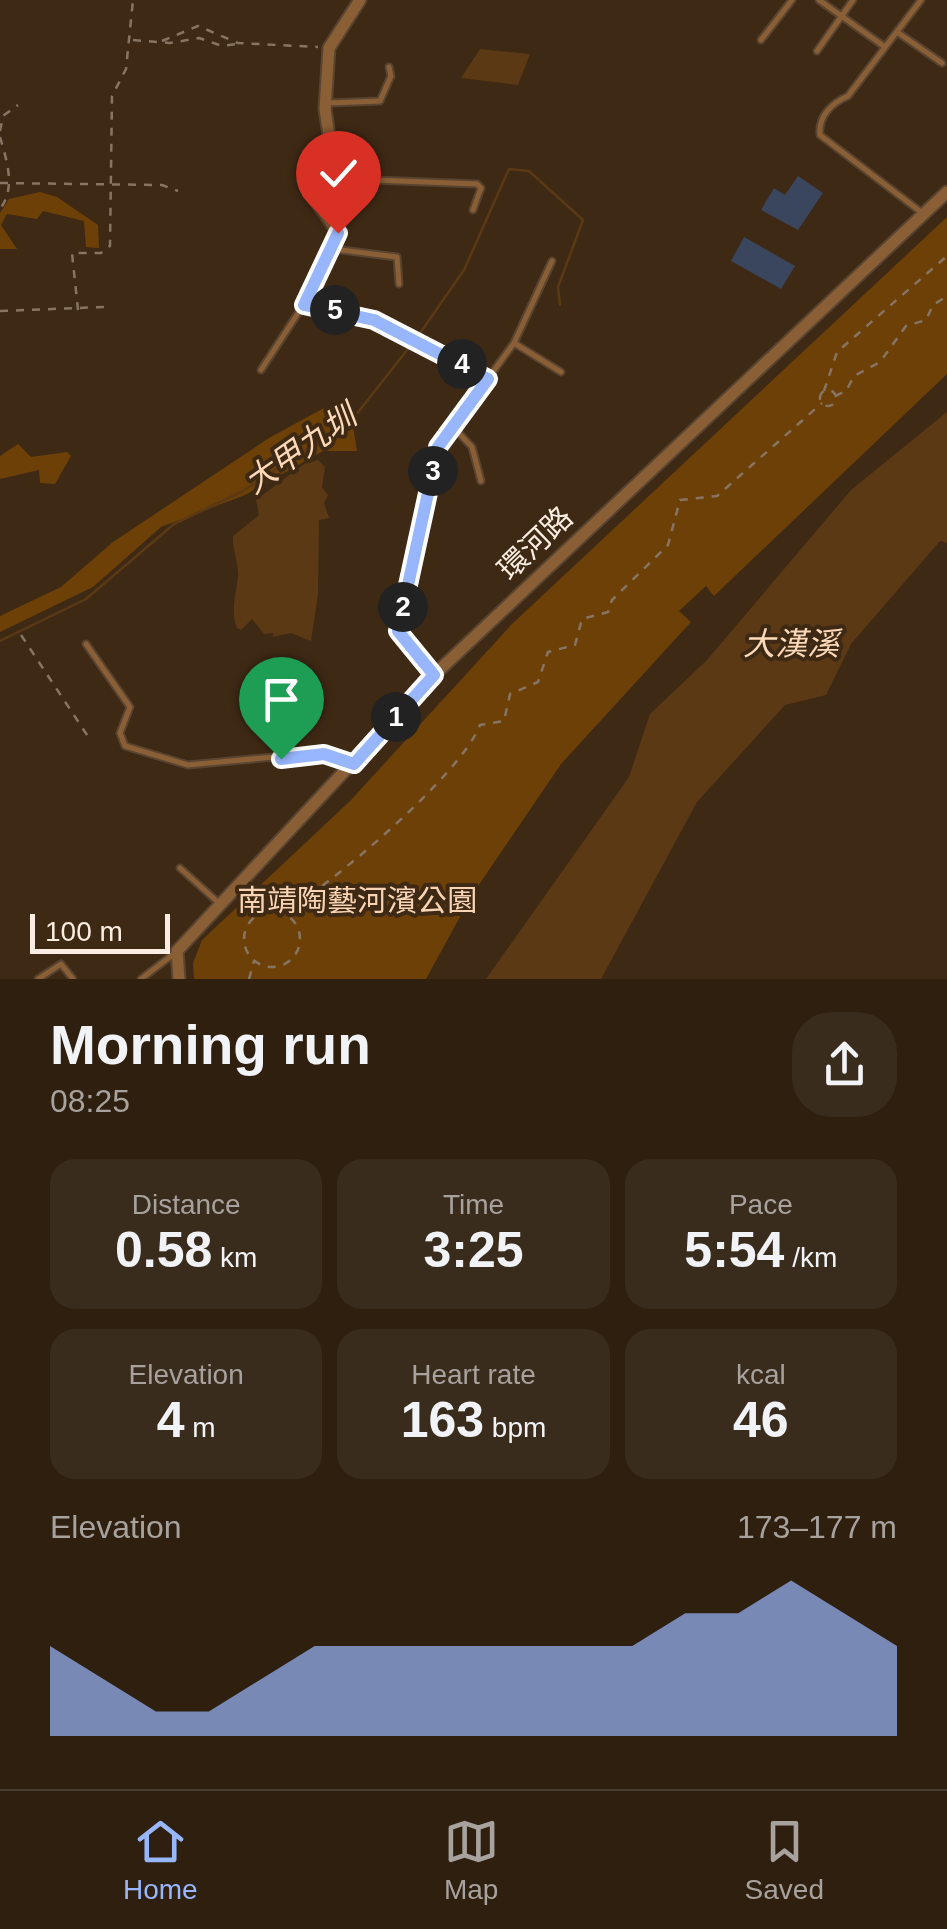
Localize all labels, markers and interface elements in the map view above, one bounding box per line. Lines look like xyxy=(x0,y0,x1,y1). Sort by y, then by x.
pin xyxy=(296,131,381,234)
icon: check xyxy=(311,146,366,201)
pin: 5 xyxy=(310,285,360,335)
text: 5 xyxy=(327,294,343,325)
pin: 4 xyxy=(437,339,487,389)
text: 4 xyxy=(454,348,470,379)
water label: 大甲九圳 xyxy=(237,395,366,500)
pin: 3 xyxy=(408,446,458,496)
text: 3 xyxy=(425,455,441,486)
street label: 環河路 xyxy=(491,500,579,586)
pin: 2 xyxy=(378,582,428,632)
text: 2 xyxy=(395,591,411,622)
water label: 大漢溪 xyxy=(743,626,843,662)
pin xyxy=(239,657,324,760)
icon: arrive xyxy=(254,672,309,727)
pin: 1 xyxy=(371,692,421,742)
text: 1 xyxy=(388,701,404,732)
park label: 南靖陶藝河濱公園 xyxy=(237,884,477,917)
scale bar xyxy=(30,909,170,954)
text: 100 m xyxy=(45,916,123,947)
button: share xyxy=(792,1012,897,1117)
text: Morning run xyxy=(50,1014,371,1076)
text: 08:25 xyxy=(50,1083,130,1119)
text: Distance xyxy=(132,1189,241,1220)
text: Time xyxy=(443,1189,504,1220)
text: Pace xyxy=(729,1189,793,1220)
text: 0.58 xyxy=(115,1222,212,1278)
text: 3:25 xyxy=(423,1222,524,1278)
text: 5:54 xyxy=(684,1222,784,1278)
text: km xyxy=(212,1242,257,1273)
text: /km xyxy=(784,1242,837,1273)
text: Elevation xyxy=(129,1359,244,1390)
text: Heart rate xyxy=(411,1359,536,1390)
text: kcal xyxy=(736,1359,786,1390)
text: 4 xyxy=(157,1392,185,1448)
text: 163 xyxy=(401,1392,484,1448)
text: 46 xyxy=(733,1392,789,1448)
text: m xyxy=(185,1412,216,1443)
text: bpm xyxy=(484,1412,546,1443)
text: Elevation xyxy=(50,1509,182,1545)
text: 173–177 m xyxy=(737,1509,897,1545)
tab: Home xyxy=(123,1814,198,1906)
tab: Map xyxy=(444,1814,499,1906)
tab: Saved xyxy=(745,1814,824,1906)

